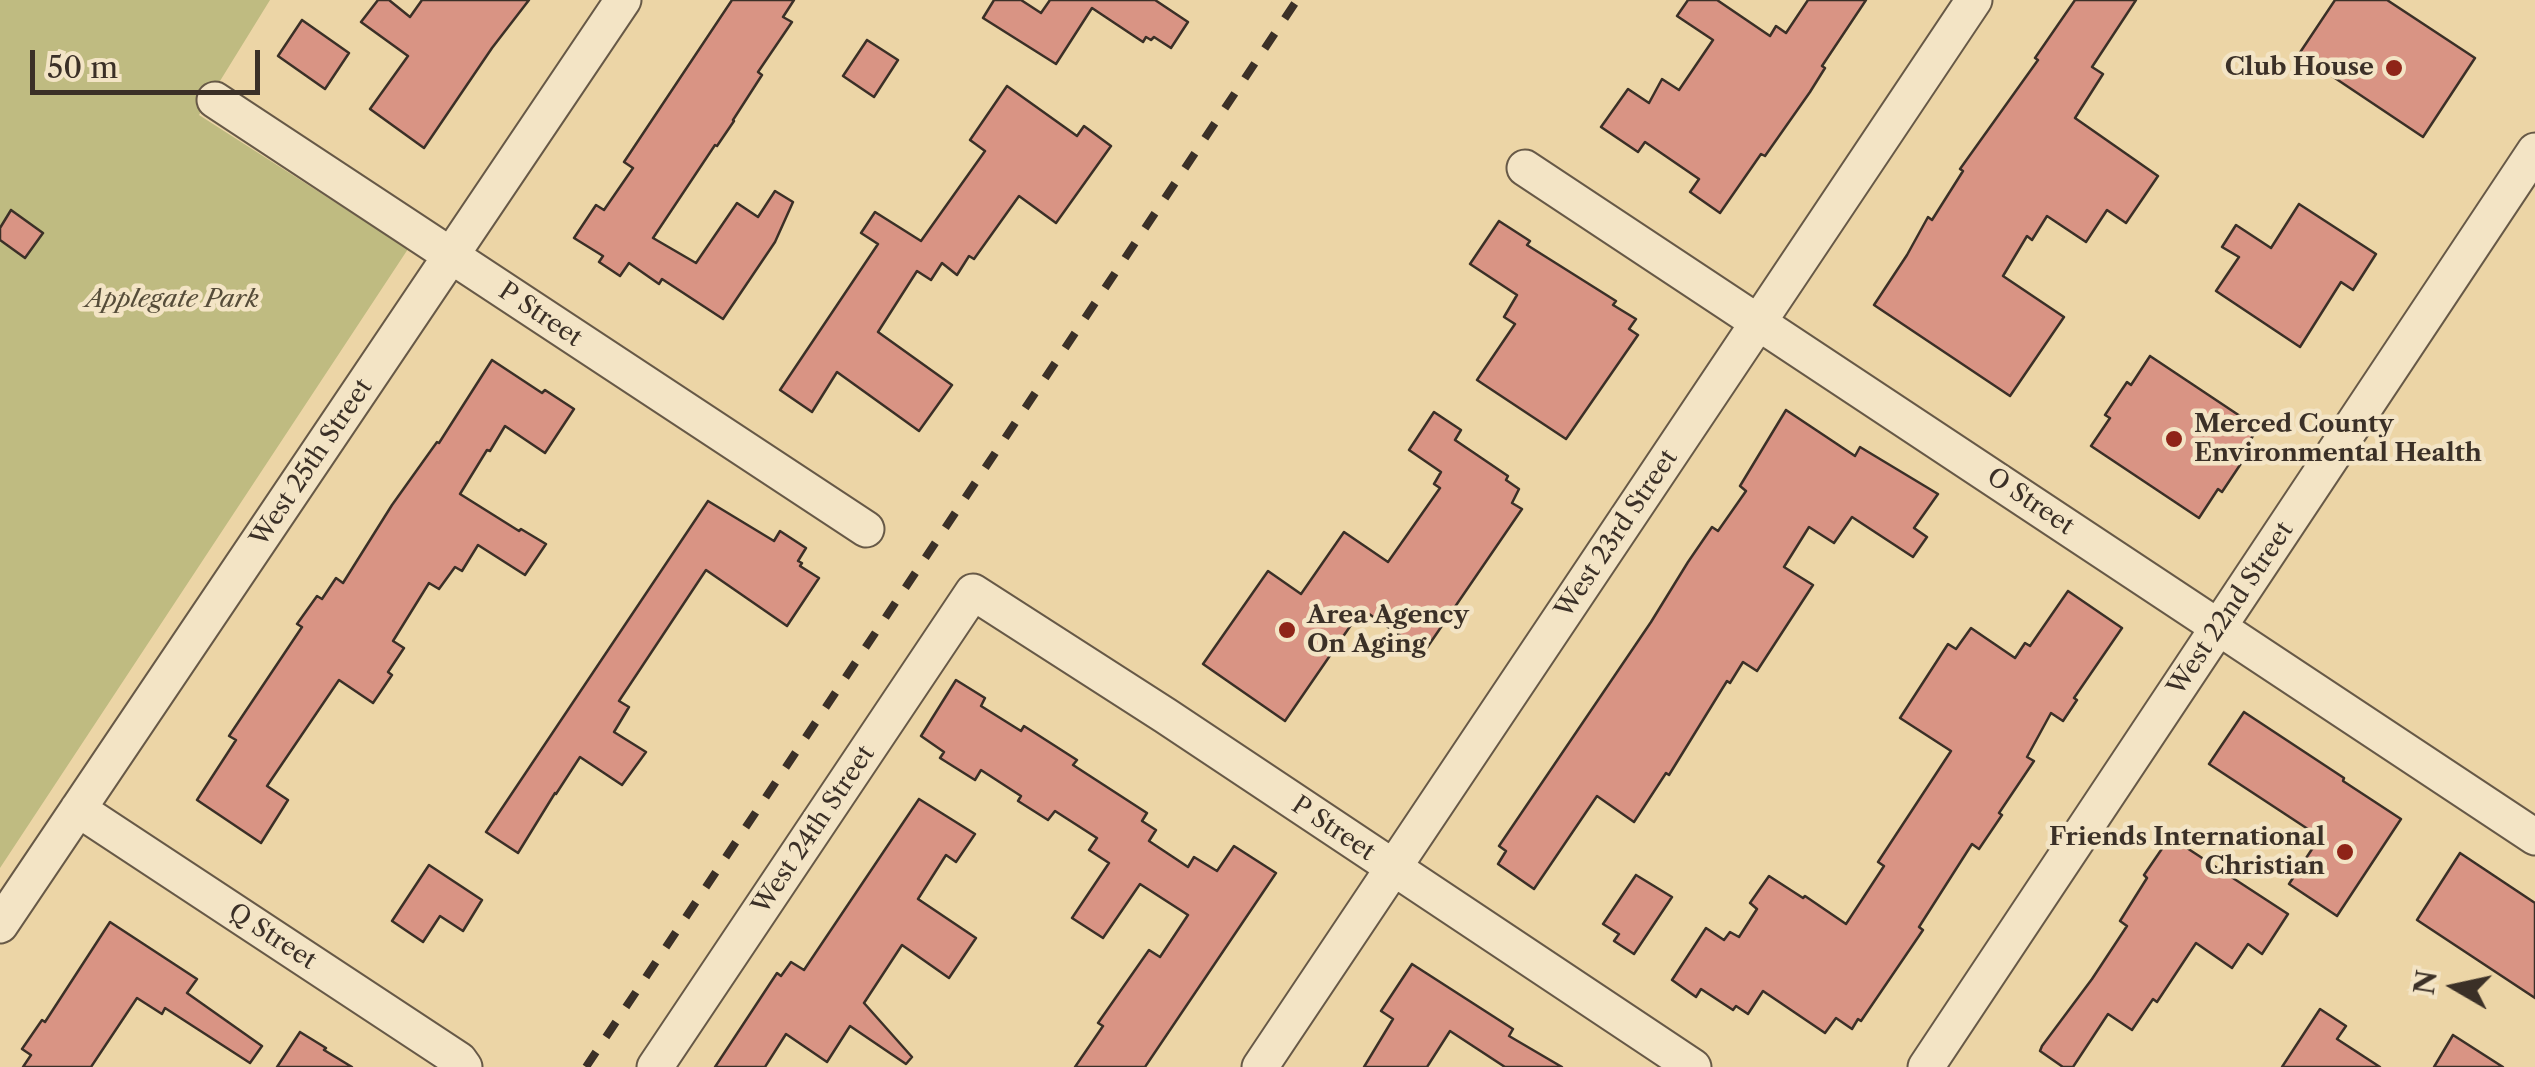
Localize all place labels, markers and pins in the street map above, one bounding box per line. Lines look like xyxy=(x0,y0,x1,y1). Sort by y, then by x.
place label: Club House xyxy=(2225,53,2374,83)
marker: Club House xyxy=(2383,57,2405,79)
place label: Merced County Environmental Health xyxy=(2194,410,2482,469)
marker: Merced County Environmental Health xyxy=(2163,428,2185,450)
place label: Area Agency On Aging xyxy=(1307,601,1469,660)
marker: Area Agency On Aging xyxy=(1276,619,1298,641)
place label: Friends International Christian xyxy=(2049,823,2325,882)
marker: Friends International Christian xyxy=(2334,841,2356,863)

